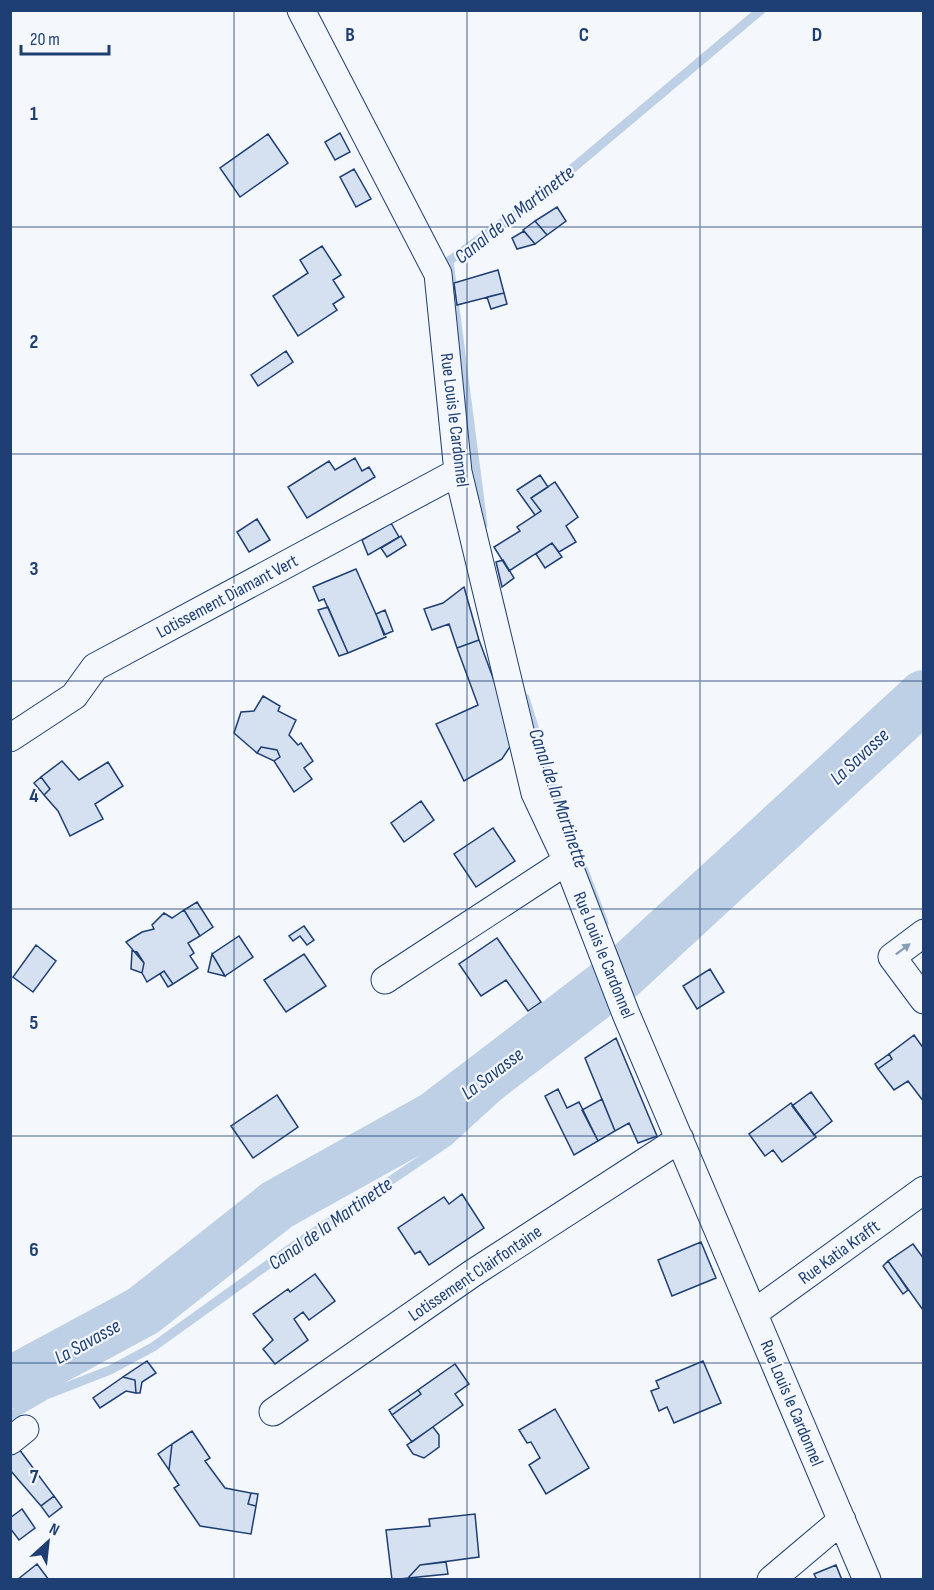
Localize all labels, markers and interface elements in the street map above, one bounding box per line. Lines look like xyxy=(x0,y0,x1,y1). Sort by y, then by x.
scale bar xyxy=(21,18,110,56)
text: B xyxy=(345,23,355,47)
text: C xyxy=(579,23,589,47)
text: D xyxy=(812,23,822,47)
text: 20 m xyxy=(30,29,60,50)
text: 1 xyxy=(30,102,38,126)
water label: Canal de la Martinette xyxy=(450,160,580,269)
text: 2 xyxy=(30,330,38,354)
street label: Rue Louis le Cardonnel xyxy=(436,352,473,488)
street label: Lotissement Diamant Vert xyxy=(153,550,302,643)
text: 3 xyxy=(30,557,39,581)
water label: La Savasse xyxy=(825,723,894,790)
water label: Canal de la Martinette xyxy=(523,726,593,871)
text: 4 xyxy=(29,784,39,808)
street label: Rue Louis le Cardonnel xyxy=(569,889,639,1022)
one-way arrow xyxy=(895,943,910,955)
text: 5 xyxy=(30,1011,39,1035)
water label: La Savasse xyxy=(457,1042,529,1105)
water label: Canal de la Martinette xyxy=(264,1172,397,1275)
street label: Rue Katia Krafft xyxy=(795,1216,884,1289)
street label: Lotissement Clairfontaine xyxy=(405,1221,546,1326)
text: 6 xyxy=(29,1238,39,1262)
water label: La Savasse xyxy=(50,1314,125,1370)
street label: Rue Louis le Cardonnel xyxy=(756,1337,828,1469)
text: 7 xyxy=(30,1465,39,1489)
north arrow xyxy=(18,1512,78,1572)
text: N xyxy=(46,1520,62,1540)

